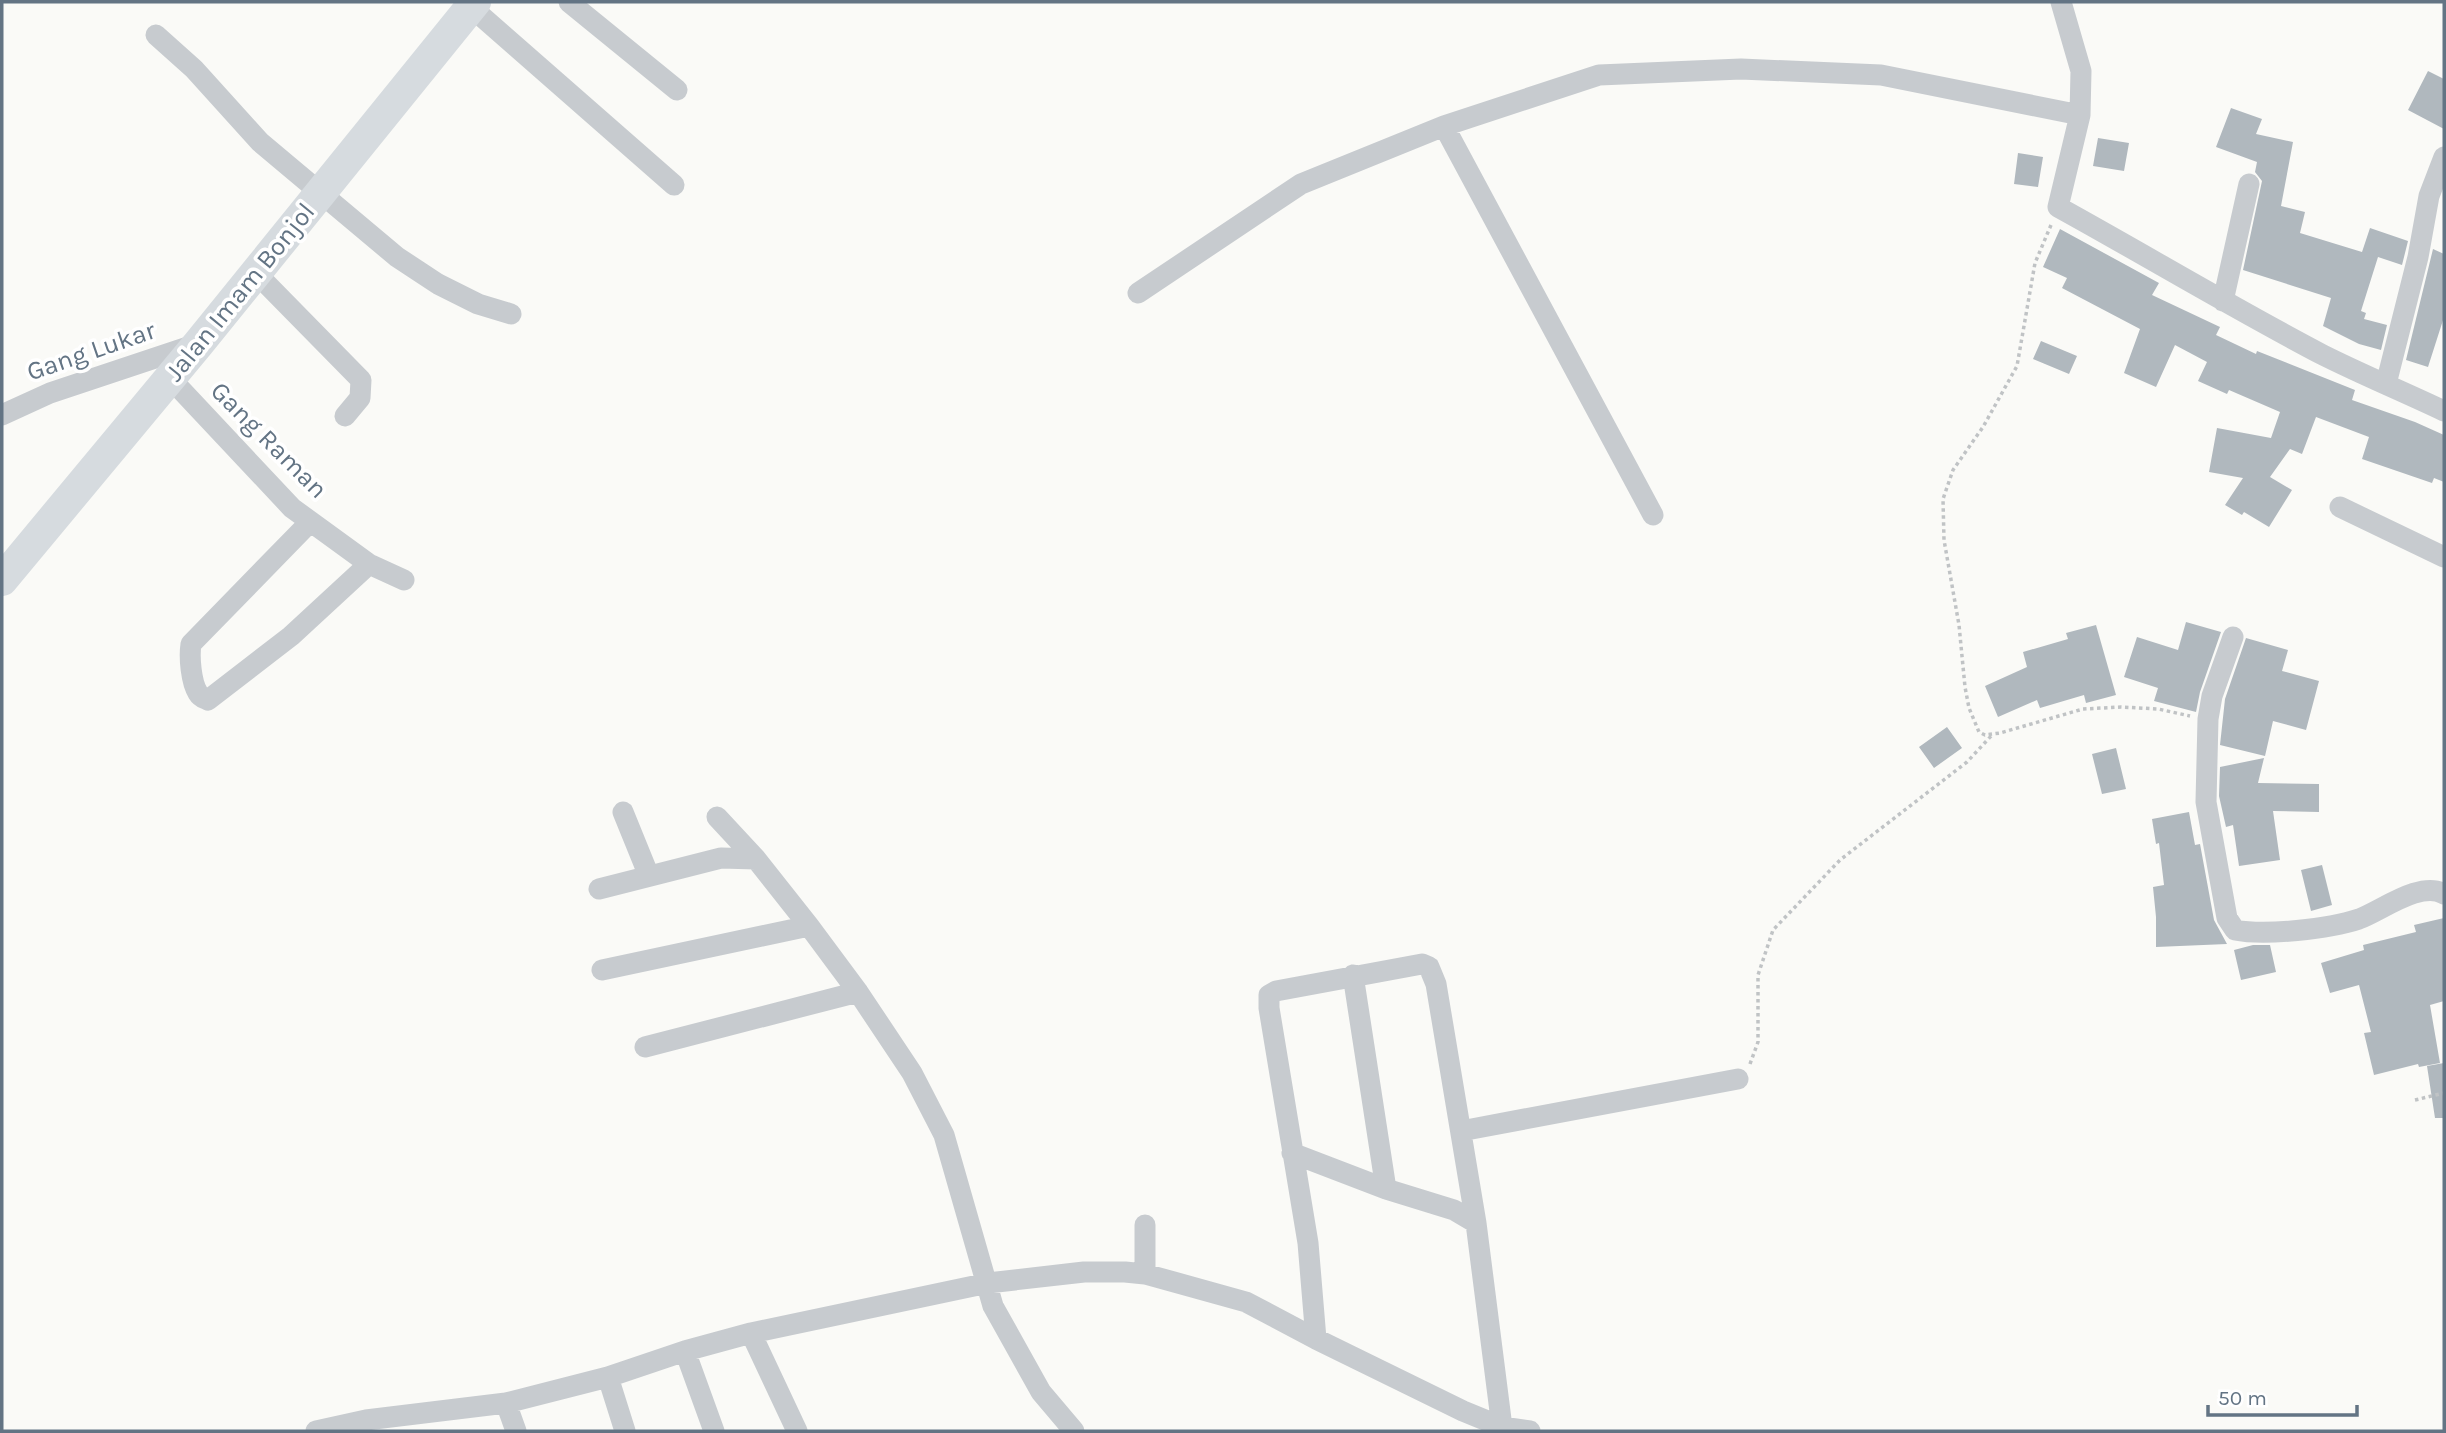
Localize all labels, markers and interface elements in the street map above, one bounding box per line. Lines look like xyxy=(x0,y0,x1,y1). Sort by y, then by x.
street label: Jalan Imam Bonjol xyxy=(159,197,321,387)
street label: Gang Lukar xyxy=(23,314,160,387)
street label: Gang Raman xyxy=(204,375,334,505)
scale bar xyxy=(2208,1374,2357,1418)
text: 50 m xyxy=(2218,1386,2267,1410)

